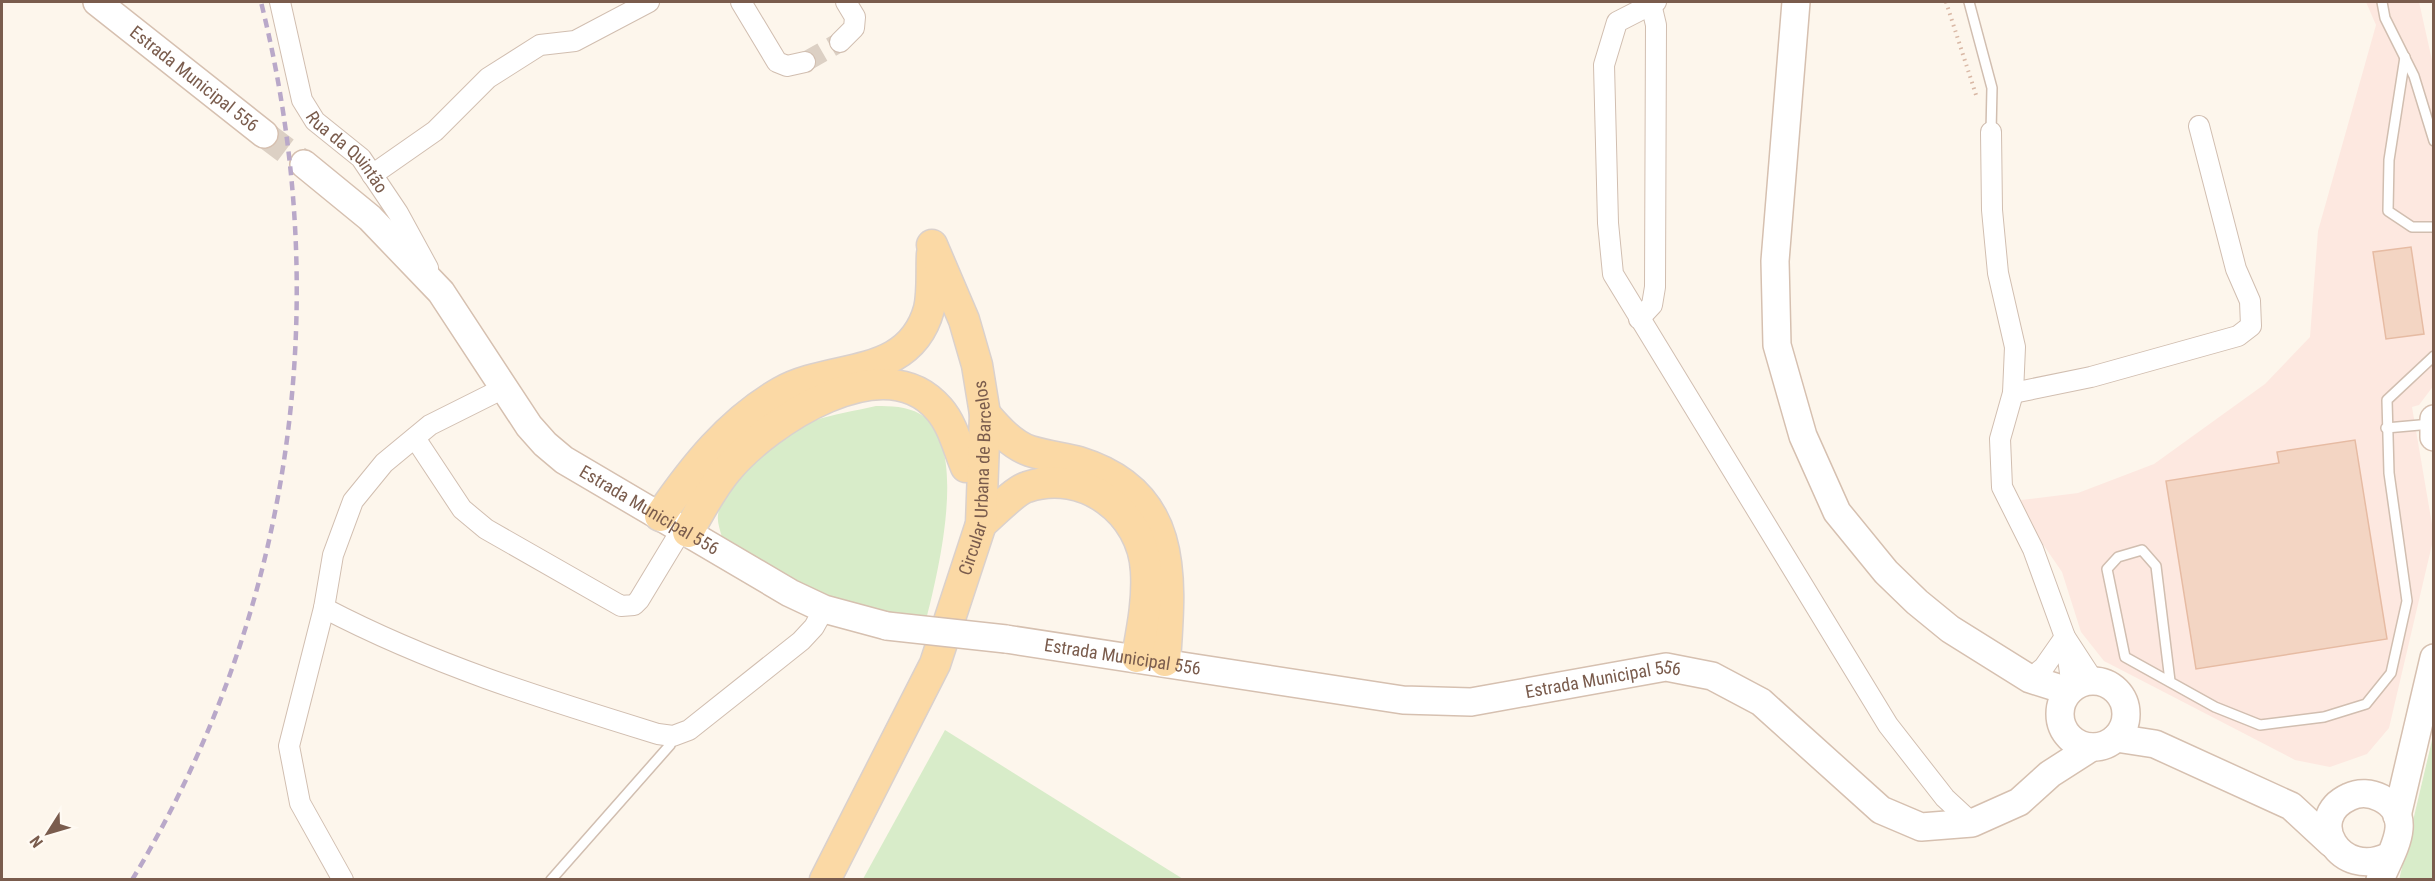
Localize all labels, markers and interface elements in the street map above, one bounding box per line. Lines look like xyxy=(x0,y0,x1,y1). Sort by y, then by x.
street label: Estrada Municipal 556 xyxy=(126,21,263,136)
street label: Rua da Quintão xyxy=(302,107,392,197)
street label: Circular Urbana de Barcelos xyxy=(954,379,995,578)
street label: Estrada Municipal 556 xyxy=(576,461,723,559)
street label: Estrada Municipal 556 xyxy=(1043,634,1202,679)
street label: Estrada Municipal 556 xyxy=(1523,656,1683,702)
north arrow xyxy=(18,803,78,863)
text: N xyxy=(26,832,47,851)

